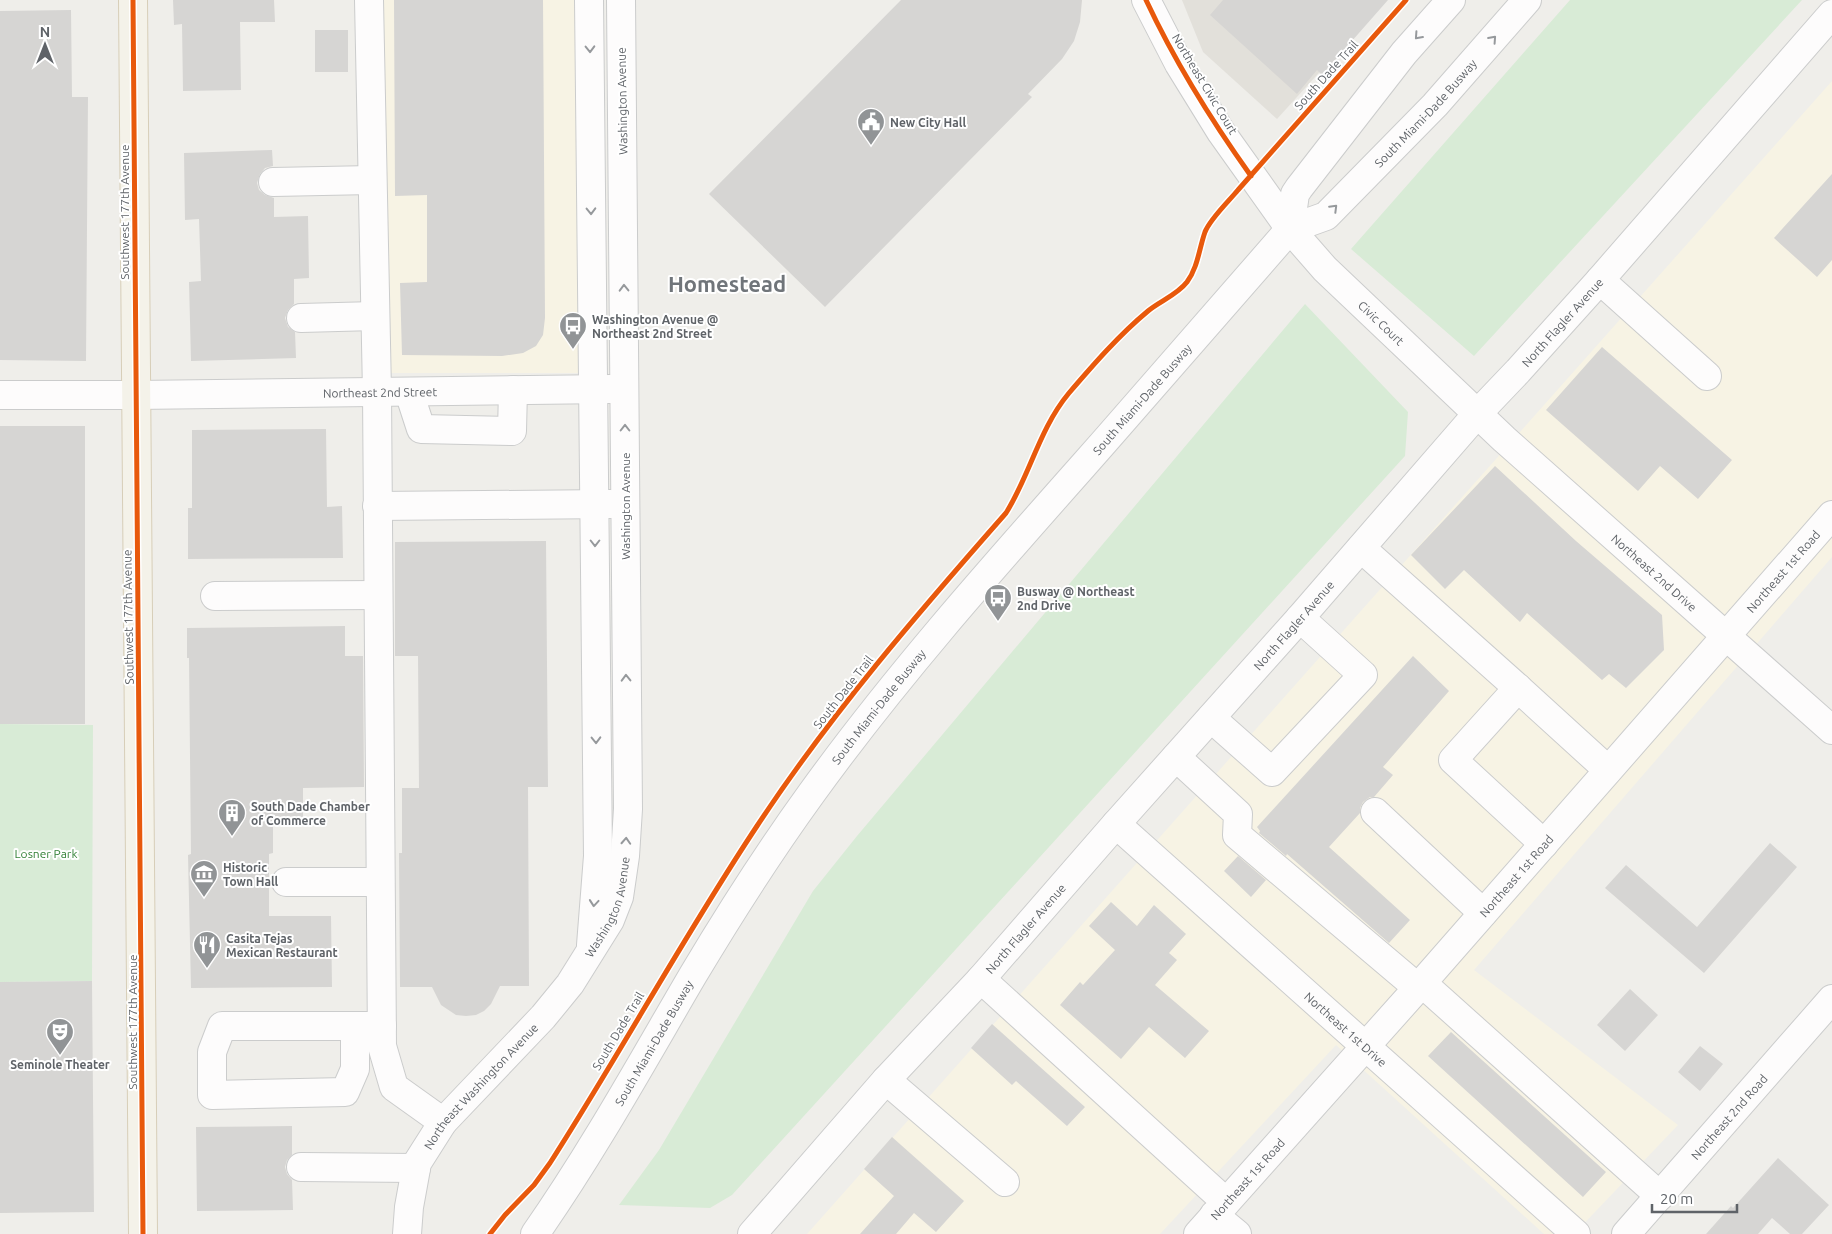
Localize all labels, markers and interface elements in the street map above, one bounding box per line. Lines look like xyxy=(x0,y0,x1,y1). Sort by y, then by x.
north arrow xyxy=(20,20,70,70)
text: N xyxy=(40,24,50,40)
street label: Northeast Civic Court xyxy=(1170,31,1240,137)
one-way arrow xyxy=(1415,31,1424,40)
one-way arrow xyxy=(1487,35,1496,44)
street label: South Dade Trail xyxy=(1292,38,1360,112)
one-way arrow xyxy=(585,45,595,53)
street label: Washington Avenue xyxy=(615,47,629,155)
street label: South Miami-Dade Busway xyxy=(1372,56,1479,169)
public building icon: New City Hall xyxy=(856,107,886,146)
place label: New City Hall xyxy=(890,116,966,129)
street label: Southwest 177th Avenue xyxy=(118,144,131,280)
one-way arrow xyxy=(1328,205,1337,214)
one-way arrow xyxy=(586,208,596,215)
district label: Homestead xyxy=(668,271,786,296)
street label: North Flagler Avenue xyxy=(1519,275,1605,369)
one-way arrow xyxy=(619,283,629,291)
street label: Civic Court xyxy=(1356,298,1407,347)
bus stop icon: Washington Avenue @ Northeast 2nd Street xyxy=(558,311,588,350)
place label: Washington Avenue @ Northeast 2nd Street xyxy=(592,313,718,340)
street label: South Miami-Dade Busway xyxy=(1090,341,1194,457)
street label: Northeast 2nd Street xyxy=(323,385,437,399)
one-way arrow xyxy=(620,424,630,432)
street label: Washington Avenue xyxy=(619,452,632,560)
street label: Northeast 1st Road xyxy=(1744,528,1822,615)
street label: Northeast 2nd Drive xyxy=(1609,531,1699,613)
one-way arrow xyxy=(589,539,600,547)
street label: Southwest 177th Avenue xyxy=(120,549,136,685)
street label: North Flagler Avenue xyxy=(1251,578,1336,672)
bus stop icon: Busway @ Northeast 2nd Drive xyxy=(983,583,1013,622)
place label: Busway @ Northeast 2nd Drive xyxy=(1017,585,1135,612)
street label: South Miami-Dade Busway xyxy=(829,646,928,766)
street label: South Dade Trail xyxy=(811,653,875,731)
one-way arrow xyxy=(621,674,631,682)
one-way arrow xyxy=(591,737,601,745)
building icon: South Dade Chamber of Commerce xyxy=(217,798,247,837)
place label: South Dade Chamber of Commerce xyxy=(251,800,370,827)
street label: Northeast 1st Road xyxy=(1477,832,1555,919)
one-way arrow xyxy=(621,837,632,845)
park label: Losner Park xyxy=(15,847,77,860)
street label: Washington Avenue xyxy=(582,856,631,959)
museum icon: Historic Town Hall xyxy=(189,859,219,898)
place label: Historic Town Hall xyxy=(223,861,279,888)
street label: North Flagler Avenue xyxy=(983,881,1068,976)
one-way arrow xyxy=(589,899,600,907)
restaurant icon: Casita Tejas Mexican Restaurant xyxy=(192,930,222,969)
place label: Casita Tejas Mexican Restaurant xyxy=(226,932,338,959)
street label: Southwest 177th Avenue xyxy=(126,954,139,1090)
street label: South Miami-Dade Busway xyxy=(612,978,695,1108)
street label: Northeast 1st Drive xyxy=(1302,989,1389,1069)
street label: South Dade Trail xyxy=(590,990,646,1072)
theatre icon: Seminole Theater xyxy=(45,1017,75,1056)
street label: Northeast Washington Avenue xyxy=(421,1020,540,1151)
place label: Seminole Theater xyxy=(10,1058,110,1071)
street label: Northeast 2nd Road xyxy=(1688,1072,1769,1162)
street label: Northeast 1st Road xyxy=(1208,1136,1287,1222)
scale bar xyxy=(1652,1182,1737,1214)
text: 20 m xyxy=(1660,1190,1693,1207)

